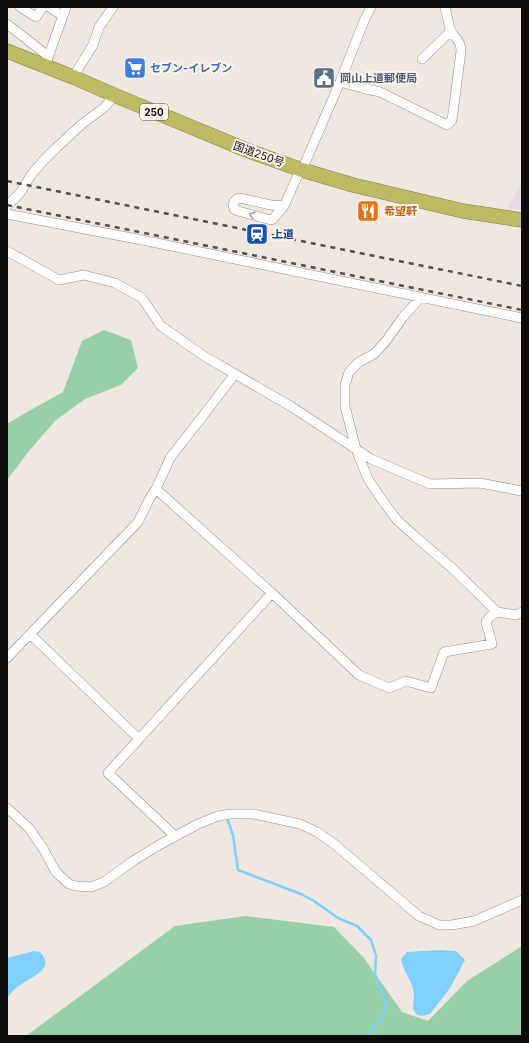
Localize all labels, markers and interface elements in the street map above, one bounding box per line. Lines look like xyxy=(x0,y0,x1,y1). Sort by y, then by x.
supermarket icon: セブン-イレブン xyxy=(122,55,148,81)
place label: セブン-イレブン xyxy=(150,61,232,75)
public building icon: 岡山上道郵便局 xyxy=(311,65,337,91)
place label: 岡山上道郵便局 xyxy=(340,71,417,85)
road number: 250 xyxy=(140,104,168,120)
street label: 国道250号 xyxy=(232,138,286,170)
restaurant icon: 希望軒 xyxy=(355,198,381,224)
place label: 希望軒 xyxy=(384,204,417,218)
one-way arrow xyxy=(248,211,255,220)
station icon: 上道 xyxy=(244,221,270,247)
place label: 上道 xyxy=(272,227,294,241)

